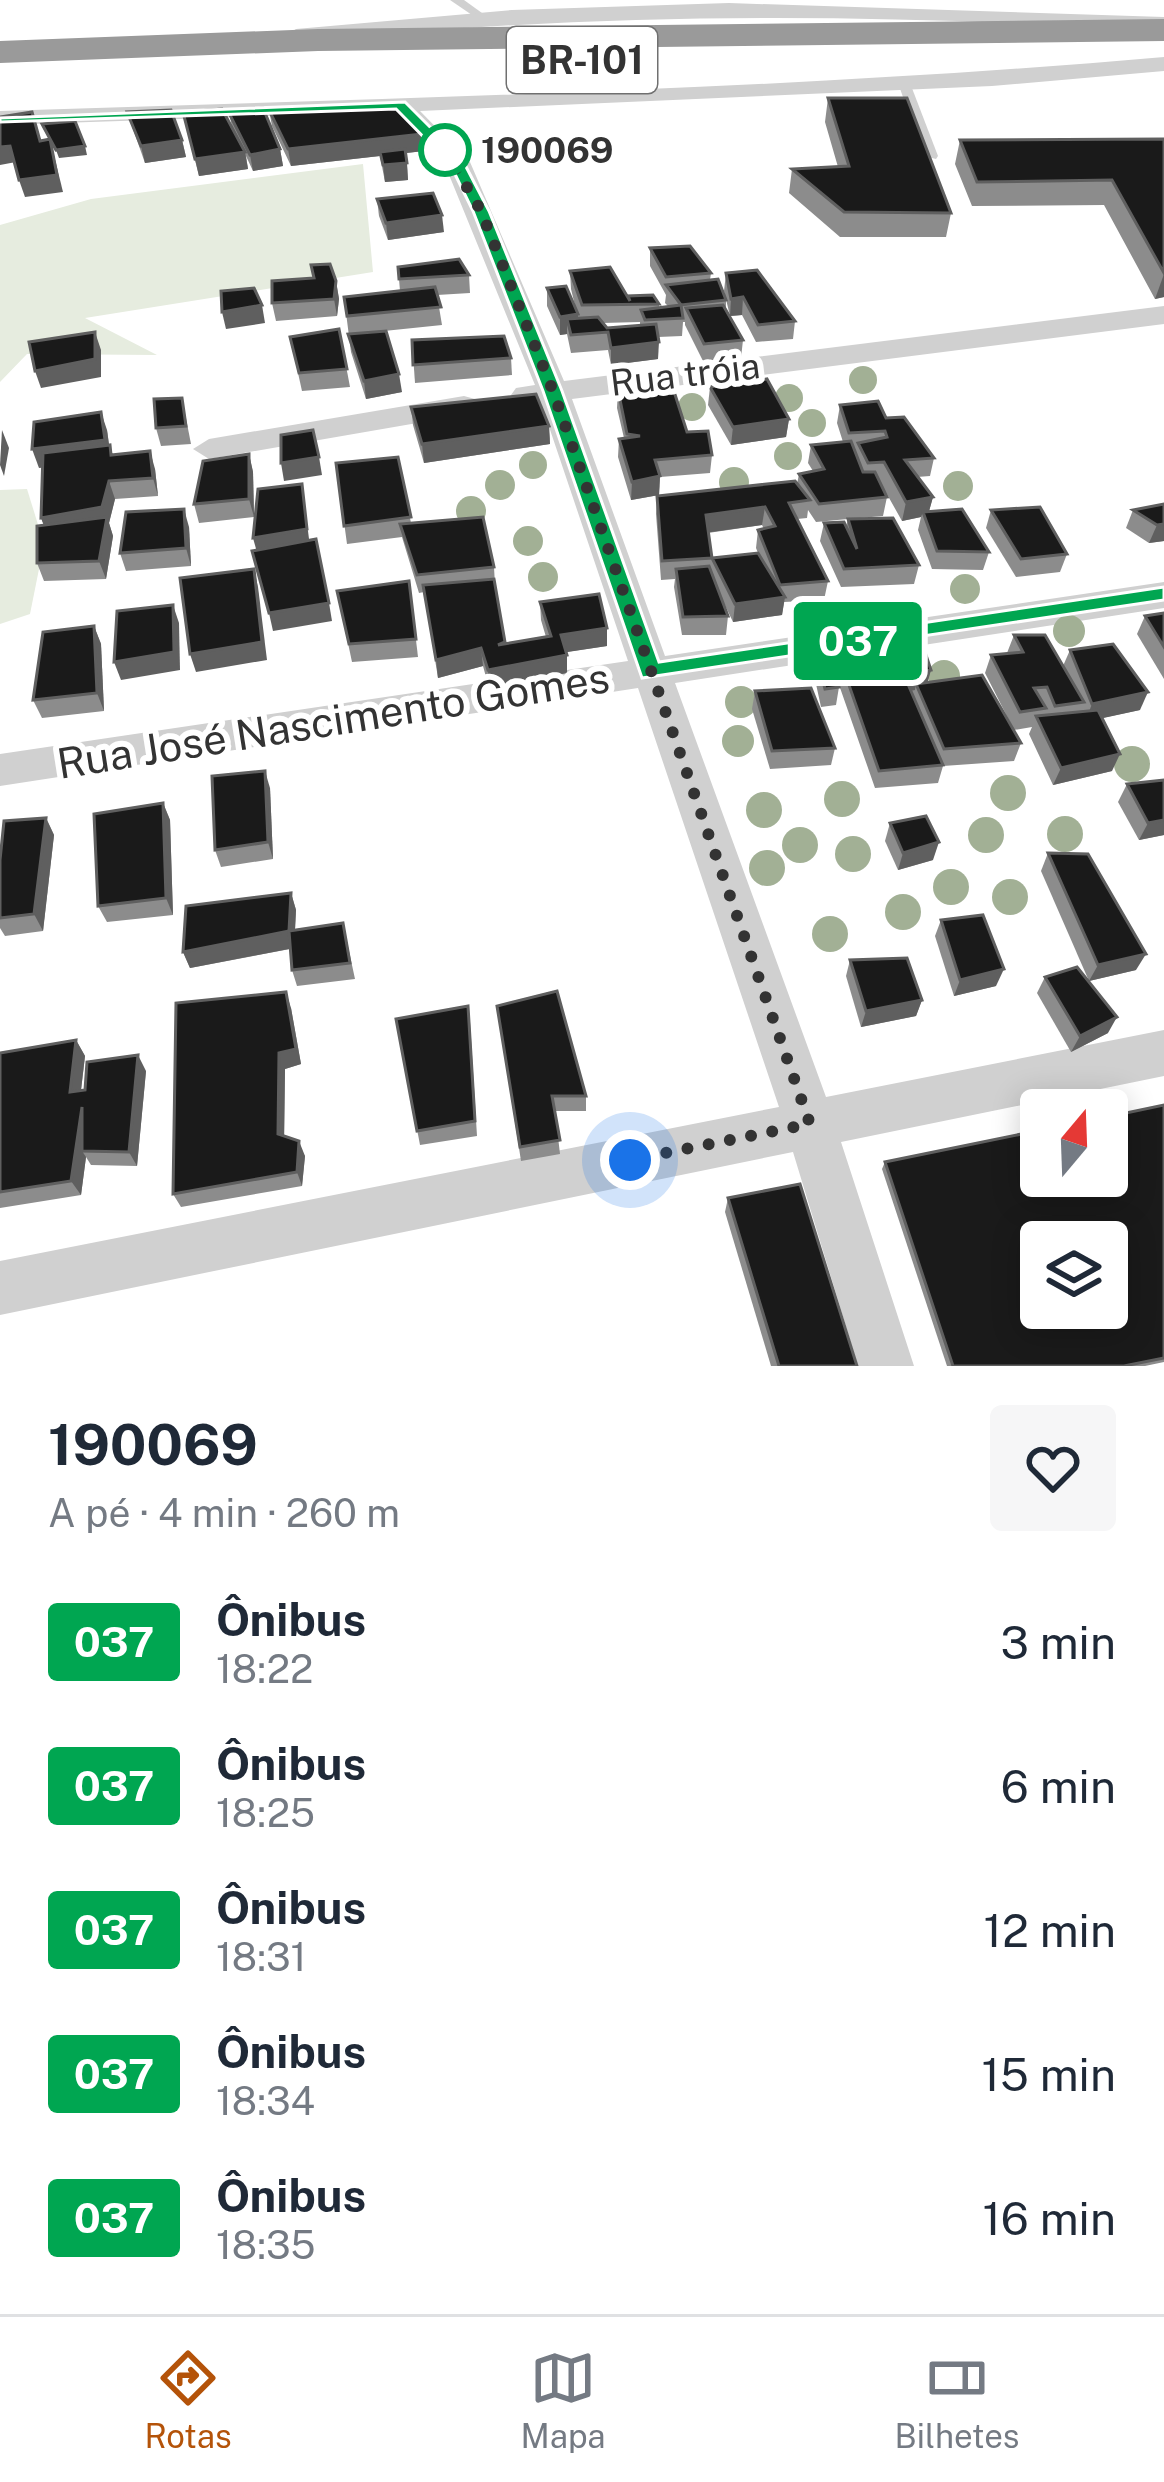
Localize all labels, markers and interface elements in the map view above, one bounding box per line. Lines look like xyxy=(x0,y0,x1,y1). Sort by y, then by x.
road number: BR-101 xyxy=(507,27,657,93)
marker: 190069 xyxy=(420,125,470,175)
place label: 190069 xyxy=(481,129,614,171)
street label: Rua tróia xyxy=(608,344,762,404)
line badge: 037 xyxy=(789,602,927,680)
text: 037 xyxy=(818,616,898,665)
street label: Rua José Nascimento Gomes xyxy=(53,652,613,788)
north arrow xyxy=(1020,1089,1128,1197)
map controls xyxy=(1020,1089,1128,1329)
your location xyxy=(600,1130,660,1190)
button: layers xyxy=(1020,1221,1128,1329)
button: heart xyxy=(990,1405,1116,1531)
text: 190069 xyxy=(48,1411,258,1478)
text: A pé · 4 min · 260 m xyxy=(48,1490,400,1536)
text: Ônibus xyxy=(216,1593,366,1646)
text: 3 min xyxy=(1000,1616,1116,1669)
text: 037 xyxy=(74,1617,154,1666)
text: 18:22 xyxy=(216,1646,313,1692)
text: Ônibus xyxy=(216,1737,366,1790)
text: 6 min xyxy=(1001,1760,1116,1813)
text: 037 xyxy=(74,1761,154,1810)
text: 18:25 xyxy=(216,1790,315,1836)
text: Ônibus xyxy=(216,1881,366,1934)
text: 12 min xyxy=(984,1904,1116,1957)
text: 037 xyxy=(74,1905,154,1954)
text: 18:31 xyxy=(216,1934,306,1980)
text: Ônibus xyxy=(216,2025,366,2078)
text: 15 min xyxy=(982,2048,1116,2101)
text: 037 xyxy=(74,2049,154,2098)
text: 18:34 xyxy=(216,2078,315,2124)
text: Ônibus xyxy=(216,2169,366,2222)
text: 16 min xyxy=(982,2192,1116,2245)
text: 037 xyxy=(74,2193,154,2242)
text: 18:35 xyxy=(216,2222,315,2268)
tab: Rotas xyxy=(144,2345,232,2455)
tab: Mapa xyxy=(521,2345,606,2455)
tab: Bilhetes xyxy=(895,2345,1020,2455)

